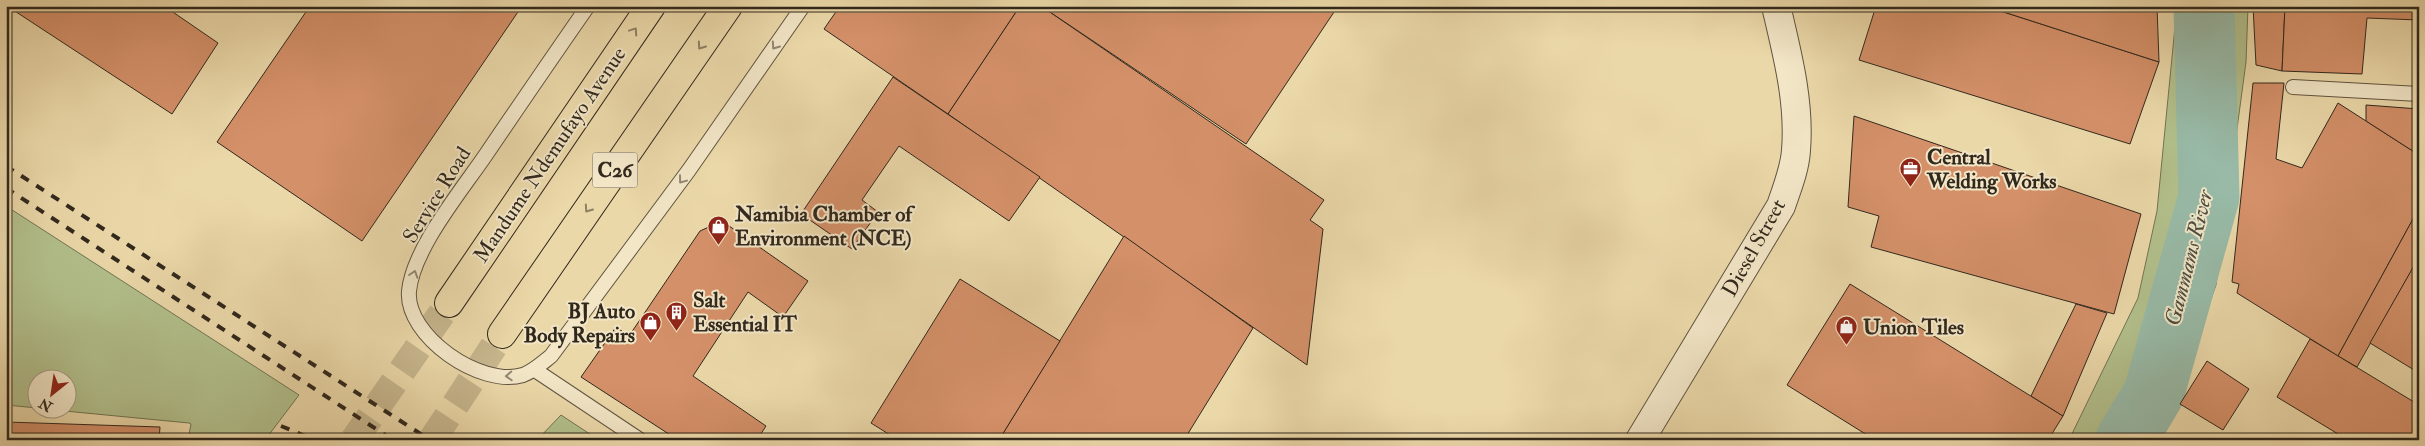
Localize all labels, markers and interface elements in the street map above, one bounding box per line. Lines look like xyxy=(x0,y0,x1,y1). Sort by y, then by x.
one-way arrow xyxy=(628,27,637,37)
one-way arrow xyxy=(698,41,707,50)
one-way arrow xyxy=(772,41,781,50)
street label: Mandume Ndemufayo Avenue xyxy=(468,42,632,268)
street label: Service Road xyxy=(397,141,478,248)
place label: Central Welding Works xyxy=(1926,144,2057,195)
road number: C26 xyxy=(592,152,638,188)
office icon: Central Welding Works xyxy=(1899,157,1923,188)
one-way arrow xyxy=(679,174,688,184)
water label: Gammams River xyxy=(2159,186,2220,329)
street label: Diesel Street xyxy=(1716,194,1792,302)
place label: Namibia Chamber of Environment (NCE) xyxy=(734,201,915,252)
one-way arrow xyxy=(585,203,594,213)
shop icon: Namibia Chamber of Environment (NCE) xyxy=(707,214,731,245)
one-way arrow xyxy=(408,270,418,279)
place label: Salt Essential IT xyxy=(693,287,797,338)
place label: BJ Auto Body Repairs xyxy=(524,298,635,349)
building icon: Salt Essential IT xyxy=(665,300,689,331)
shop icon: BJ Auto Body Repairs xyxy=(639,311,663,342)
place label: Union Tiles xyxy=(1863,314,1964,341)
shop icon: Union Tiles xyxy=(1835,315,1859,346)
north arrow xyxy=(28,368,78,418)
one-way arrow xyxy=(505,371,513,382)
text: N xyxy=(36,394,56,416)

